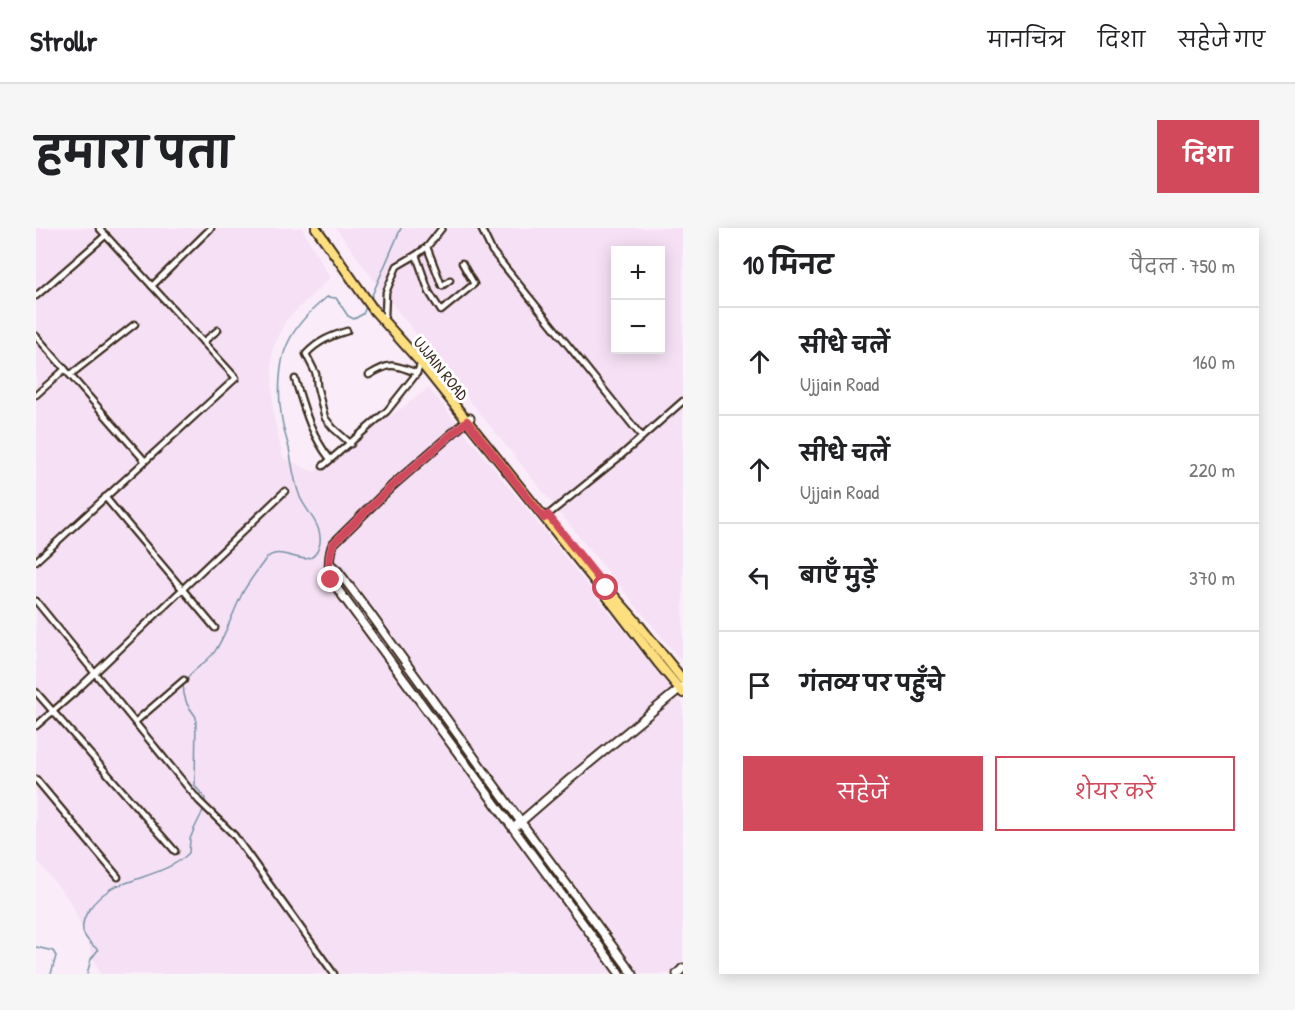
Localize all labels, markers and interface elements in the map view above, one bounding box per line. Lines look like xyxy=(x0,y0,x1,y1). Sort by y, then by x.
text: Strollr xyxy=(30,22,97,60)
text: मानचित्र xyxy=(988,25,1065,54)
text: दिशा xyxy=(1098,25,1145,54)
text: सहेजे गए xyxy=(1178,25,1265,54)
button: दिशा xyxy=(1157,120,1259,193)
text: हमारा पता xyxy=(36,123,232,180)
map controls xyxy=(611,246,665,354)
button: + xyxy=(611,246,665,300)
text: 10 मिनट xyxy=(743,247,833,282)
text: पैदल · 750 m xyxy=(1130,252,1235,279)
button: − xyxy=(611,300,665,354)
text: सीधे चलें xyxy=(800,330,890,360)
street label: UJJAIN ROAD xyxy=(409,332,474,405)
icon: ahead xyxy=(743,345,776,378)
text: 160 m xyxy=(1193,348,1235,375)
text: Ujjain Road xyxy=(800,370,879,397)
text: सीधे चलें xyxy=(800,438,890,468)
icon: ahead xyxy=(743,453,776,486)
text: 220 m xyxy=(1189,456,1235,483)
text: Ujjain Road xyxy=(800,478,879,505)
text: बाएँ मुड़ें xyxy=(800,560,877,590)
icon: left xyxy=(743,561,776,594)
text: 370 m xyxy=(1189,564,1235,591)
route end xyxy=(317,566,343,592)
route start xyxy=(592,574,618,600)
text: गंतव्य पर पहुँचे xyxy=(800,668,944,698)
icon: arrive xyxy=(743,669,776,702)
button: सहेजें xyxy=(743,756,983,831)
button: शेयर करें xyxy=(995,756,1235,831)

